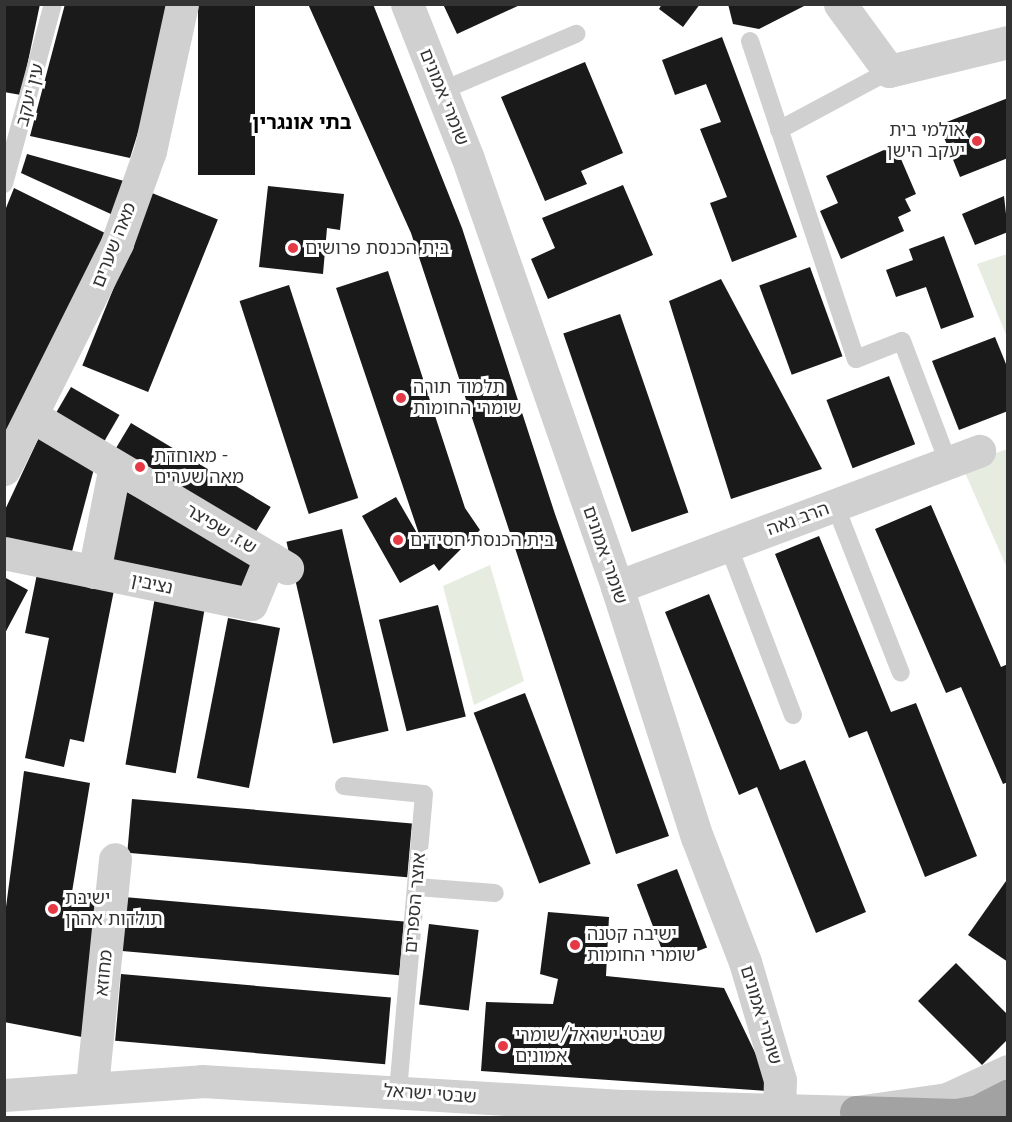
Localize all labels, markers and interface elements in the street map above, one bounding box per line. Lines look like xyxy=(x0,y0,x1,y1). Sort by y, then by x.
street label: שומרי אמונים xyxy=(415,45,473,149)
street label: עין יעקב xyxy=(11,61,49,129)
district label: בתי אונגרין xyxy=(252,109,352,133)
place label: אולמי בית יעקב הישן xyxy=(887,120,965,162)
marker: אולמי בית יעקב הישן xyxy=(970,134,984,148)
street label: מאה שערים xyxy=(87,199,141,291)
place label: בית הכנסת פרושים xyxy=(305,237,450,259)
marker: בית הכנסת פרושים xyxy=(286,241,300,255)
place label: תלמוד תורה שומרי החומות xyxy=(413,377,521,420)
marker: תלמוד תורה שומרי החומות xyxy=(394,391,408,405)
place label: מאוחדת - מאה שערים xyxy=(154,446,244,488)
marker: מאוחדת - מאה שערים xyxy=(131,458,149,476)
street label: הרב נאה xyxy=(764,498,832,540)
street label: ש.ז. שפיצר xyxy=(182,499,260,559)
street label: שומרי אמונים xyxy=(578,503,632,607)
place label: בית הכנסת חסידים xyxy=(410,529,554,551)
marker: בית הכנסת חסידים xyxy=(391,533,405,547)
street label: נציבין xyxy=(129,569,175,599)
street label: אוצר הספרים xyxy=(400,852,430,954)
place label: ישיבת תולדות אהרן xyxy=(65,888,163,930)
marker: ישיבת תולדות אהרן xyxy=(46,902,60,916)
place label: ישיבה קטנה שומרי החומות xyxy=(587,924,695,966)
marker: ישיבה קטנה שומרי החומות xyxy=(568,938,582,952)
street label: מחוזא xyxy=(91,949,117,997)
street label: שומרי אמונים xyxy=(736,963,786,1067)
place label: שבטי ישראל/שומרי אמונים xyxy=(515,1025,663,1068)
marker: שבטי ישראל/שומרי אמונים xyxy=(496,1039,510,1053)
street label: שבטי ישראל xyxy=(383,1080,477,1108)

